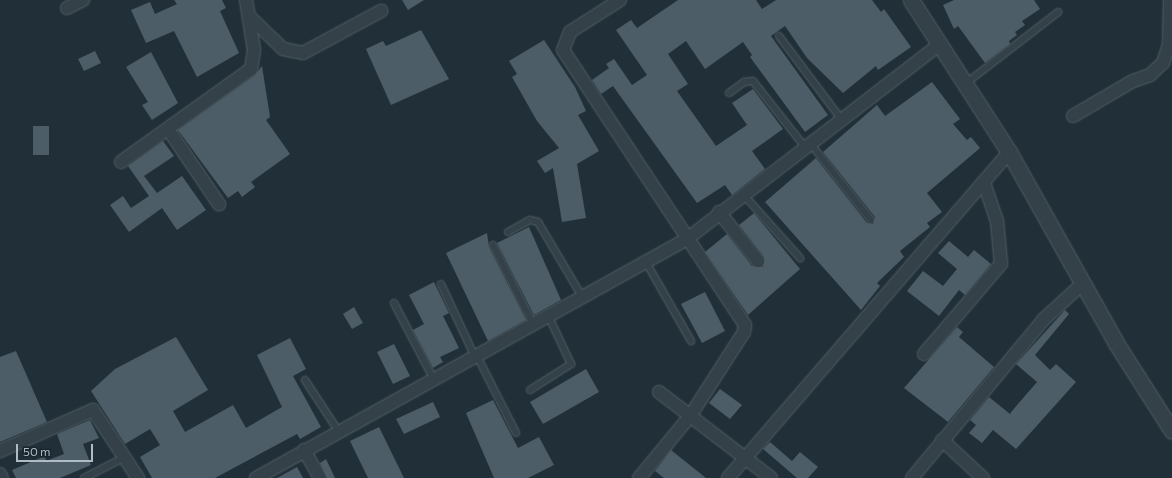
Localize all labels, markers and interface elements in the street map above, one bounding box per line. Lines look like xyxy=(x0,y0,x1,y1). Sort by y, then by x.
scale bar xyxy=(18,436,95,462)
text: 50 m xyxy=(23,444,51,458)

